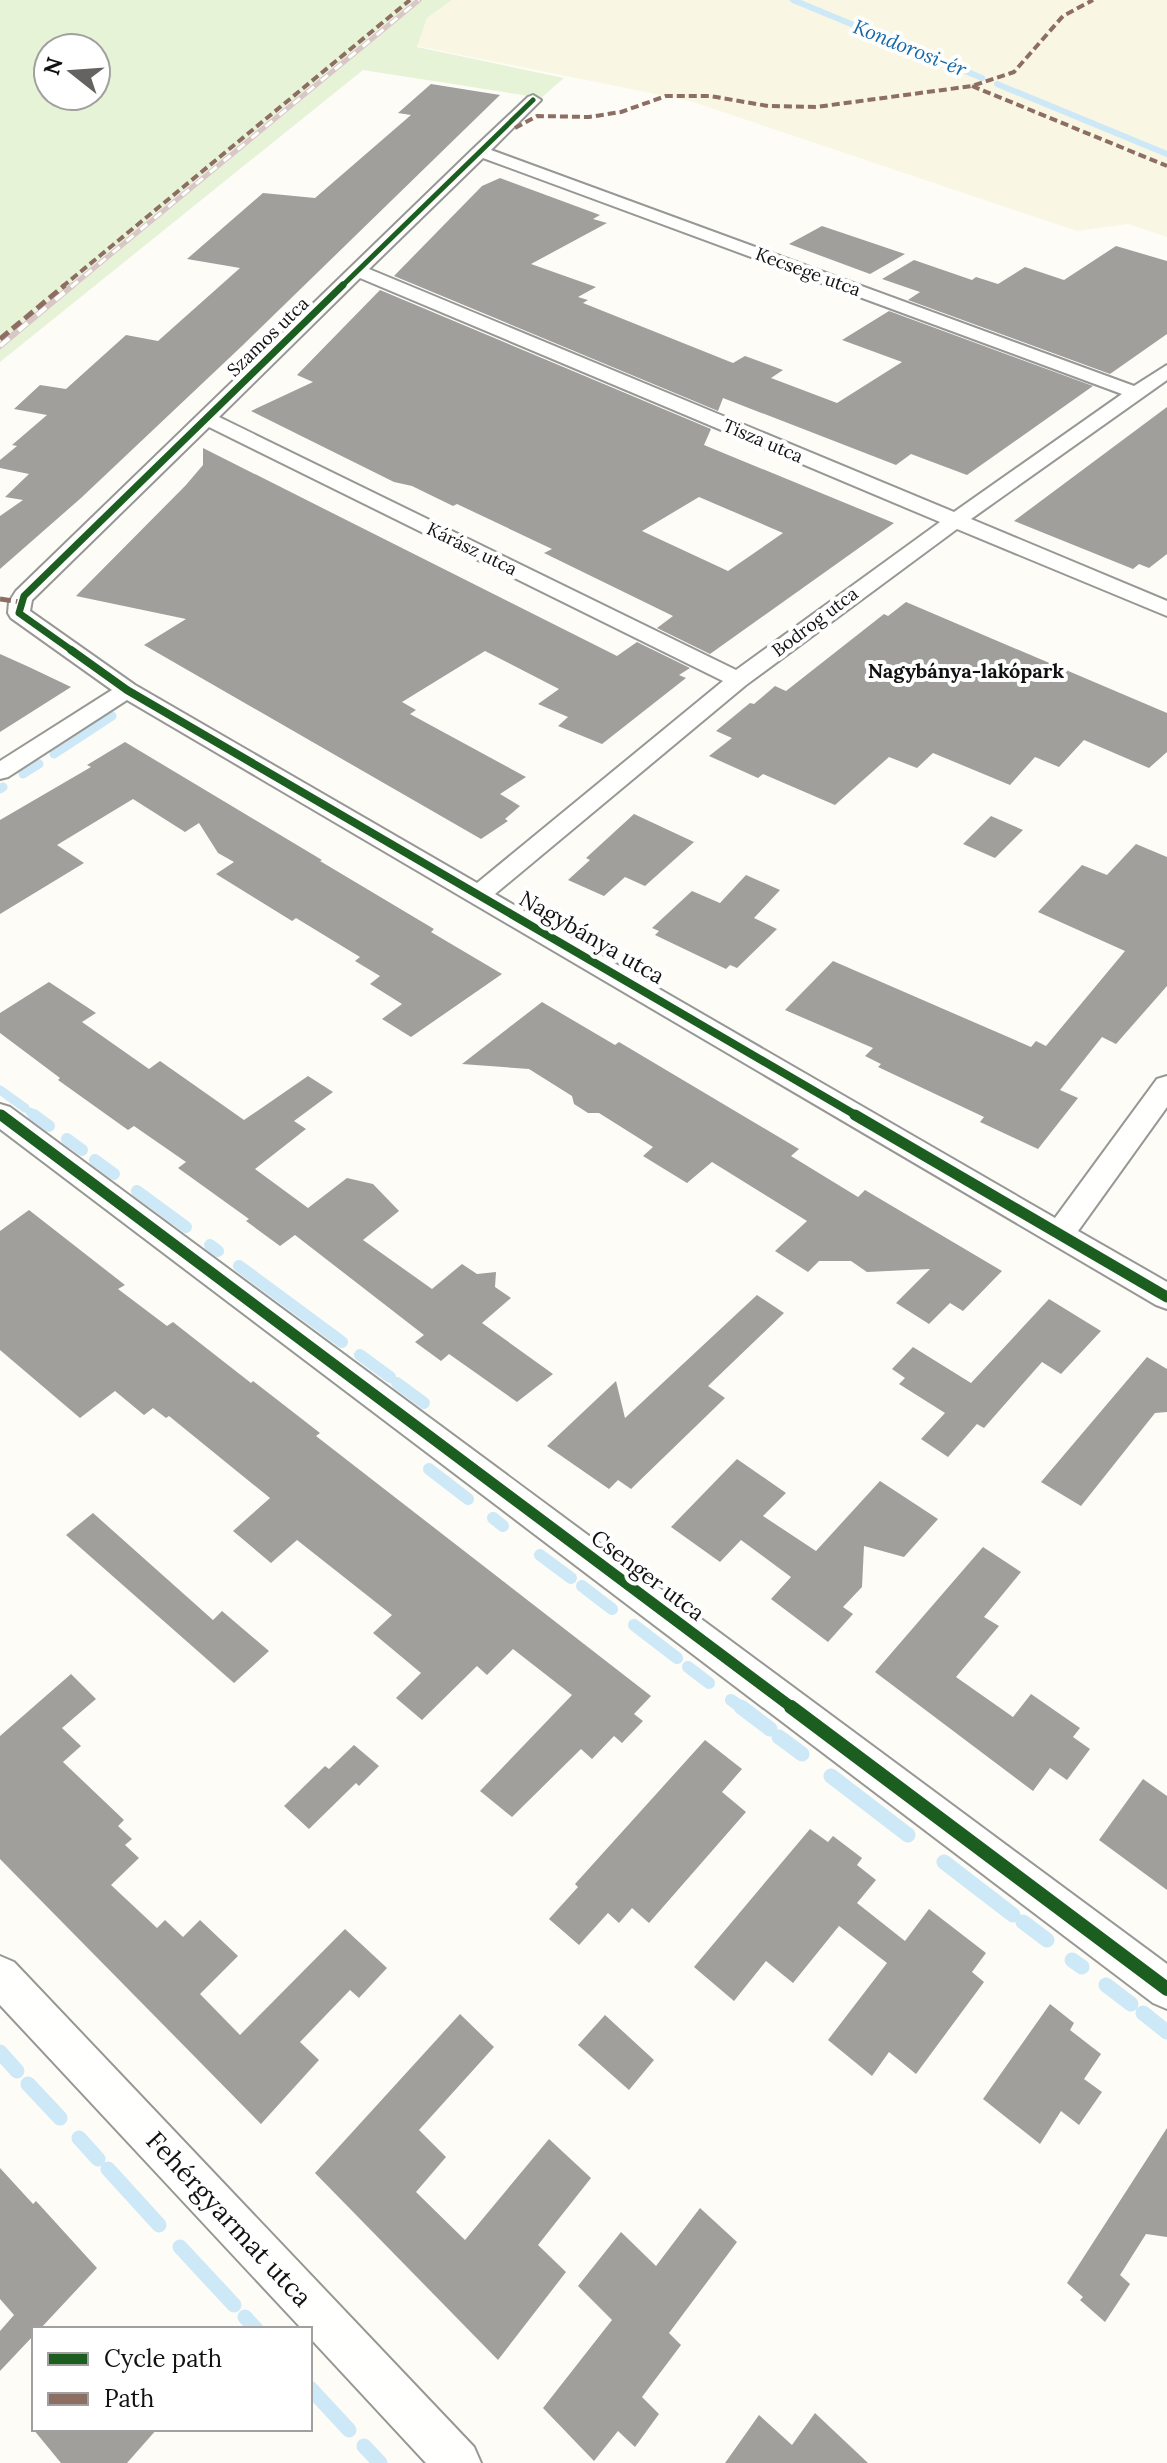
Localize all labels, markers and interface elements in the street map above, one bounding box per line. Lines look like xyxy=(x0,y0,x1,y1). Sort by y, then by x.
water label: Kondorosi-ér xyxy=(850,14,971,82)
north arrow xyxy=(32,32,112,112)
text: N xyxy=(37,54,69,78)
street label: Kecsege utca xyxy=(752,242,864,301)
street label: Szamos utca xyxy=(222,292,313,381)
street label: Tisza utca xyxy=(720,413,807,468)
street label: Kárász utca xyxy=(423,517,521,580)
street label: Bodrog utca xyxy=(767,582,862,661)
district label: Nagybánya-lakópark xyxy=(868,658,1064,683)
street label: Nagybánya utca xyxy=(514,884,670,990)
street label: Csenger utca xyxy=(586,1523,710,1627)
street label: Fehérgyarmat utca xyxy=(139,2124,319,2313)
legend xyxy=(32,2327,312,2431)
text: Cycle path xyxy=(104,2343,222,2374)
text: Path xyxy=(104,2383,154,2414)

